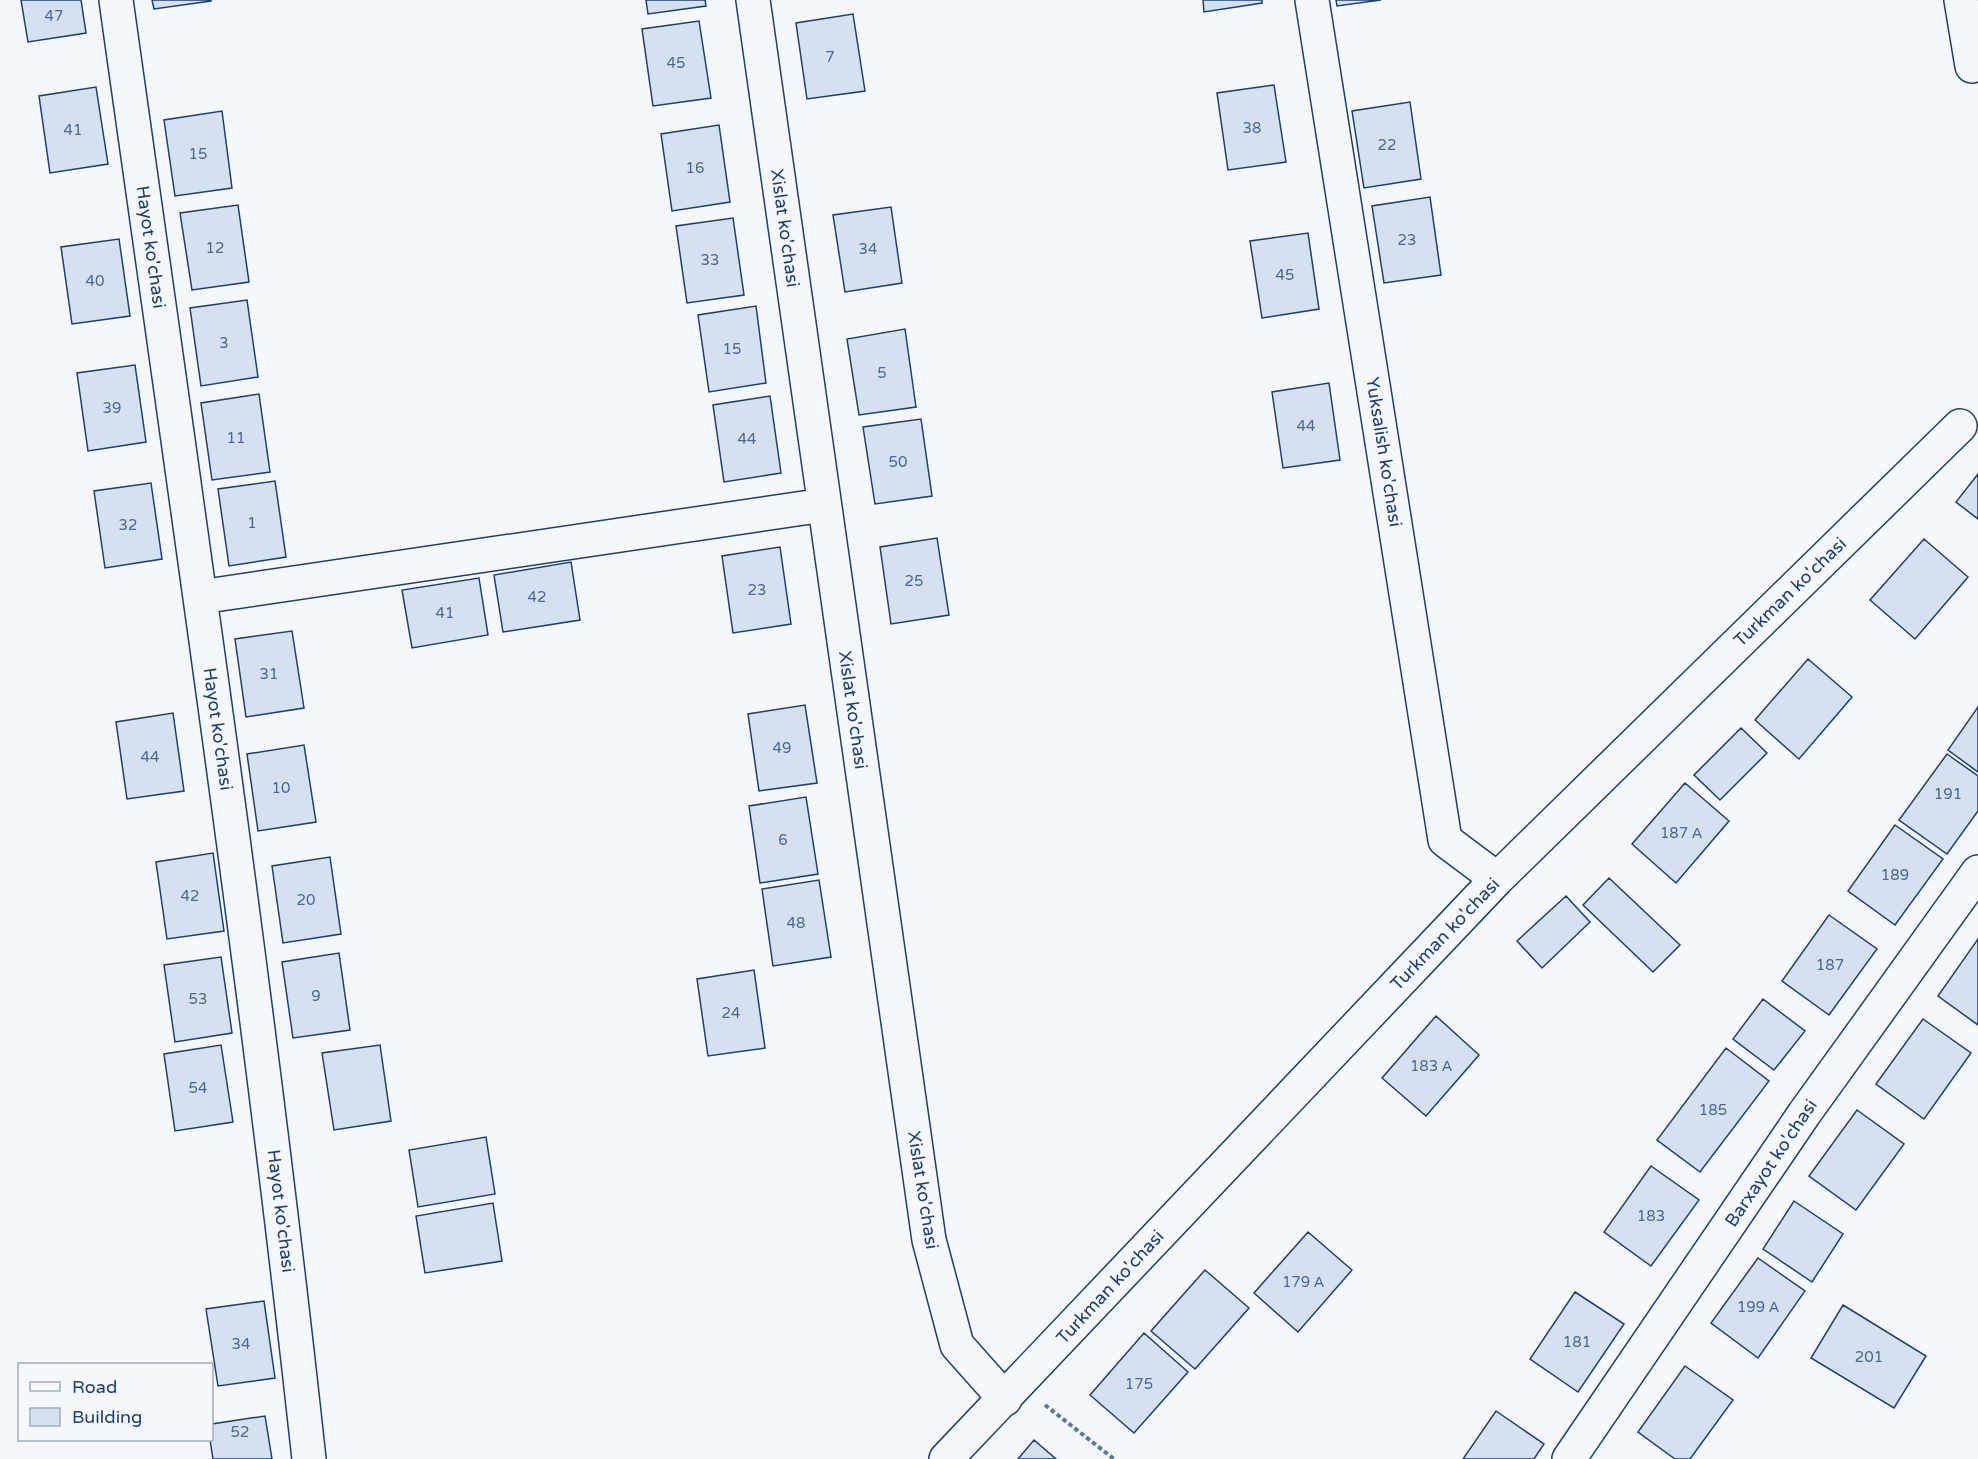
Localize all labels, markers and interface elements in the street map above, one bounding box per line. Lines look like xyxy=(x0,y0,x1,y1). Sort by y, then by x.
house number: 47 xyxy=(45,7,63,25)
house number: 7 xyxy=(825,48,835,66)
house number: 45 xyxy=(667,54,685,72)
house number: 38 xyxy=(1243,119,1261,137)
house number: 41 xyxy=(64,121,82,139)
house number: 22 xyxy=(1378,136,1396,154)
house number: 15 xyxy=(189,145,207,163)
house number: 16 xyxy=(686,159,704,177)
street label: Xislat ko'chasi xyxy=(766,167,804,289)
street label: Hayot ko'chasi xyxy=(132,184,170,310)
house number: 23 xyxy=(1398,231,1416,249)
house number: 12 xyxy=(206,239,224,257)
house number: 34 xyxy=(859,240,877,258)
house number: 33 xyxy=(701,251,719,269)
house number: 45 xyxy=(1276,266,1294,284)
house number: 40 xyxy=(86,272,104,290)
house number: 3 xyxy=(219,334,229,352)
house number: 15 xyxy=(723,340,741,358)
house number: 5 xyxy=(877,364,887,382)
street label: Yuksalish ko'chasi xyxy=(1361,376,1407,528)
house number: 39 xyxy=(103,399,121,417)
house number: 44 xyxy=(1297,417,1315,435)
house number: 11 xyxy=(227,429,245,447)
house number: 44 xyxy=(738,430,756,448)
house number: 50 xyxy=(889,453,907,471)
house number: 1 xyxy=(247,514,257,532)
house number: 32 xyxy=(119,516,137,534)
street label: Turkman ko'chasi xyxy=(1729,533,1851,651)
house number: 25 xyxy=(905,572,923,590)
house number: 23 xyxy=(748,581,766,599)
house number: 42 xyxy=(528,588,546,606)
house number: 41 xyxy=(436,604,454,622)
street label: Xislat ko'chasi xyxy=(834,649,872,771)
house number: 31 xyxy=(260,665,278,683)
street label: Hayot ko'chasi xyxy=(199,666,237,792)
house number: 49 xyxy=(773,739,791,757)
house number: 44 xyxy=(141,748,159,766)
house number: 10 xyxy=(272,779,290,797)
house number: 191 xyxy=(1934,785,1962,803)
house number: 187 А xyxy=(1660,824,1702,842)
house number: 6 xyxy=(778,831,788,849)
house number: 189 xyxy=(1881,866,1909,884)
street label: Turkman ko'chasi xyxy=(1386,873,1504,995)
house number: 42 xyxy=(181,887,199,905)
house number: 20 xyxy=(297,891,315,909)
house number: 48 xyxy=(787,914,805,932)
house number: 187 xyxy=(1816,956,1844,974)
house number: 9 xyxy=(311,987,321,1005)
house number: 53 xyxy=(189,990,207,1008)
house number: 24 xyxy=(722,1004,740,1022)
house number: 183 А xyxy=(1410,1057,1452,1075)
house number: 54 xyxy=(189,1079,207,1097)
street label: Barxayot ko'chasi xyxy=(1720,1095,1822,1231)
house number: 185 xyxy=(1699,1101,1727,1119)
street label: Xislat ko'chasi xyxy=(903,1129,943,1251)
street label: Hayot ko'chasi xyxy=(263,1148,299,1274)
house number: 183 xyxy=(1637,1207,1665,1225)
street label: Turkman ko'chasi xyxy=(1051,1225,1169,1349)
house number: 179 А xyxy=(1282,1273,1324,1291)
house number: 199 А xyxy=(1737,1298,1779,1316)
house number: 181 xyxy=(1563,1333,1591,1351)
house number: 34 xyxy=(232,1335,250,1353)
house number: 201 xyxy=(1855,1348,1883,1366)
legend xyxy=(18,1363,213,1441)
house number: 175 xyxy=(1125,1375,1153,1393)
text: Road xyxy=(72,1376,117,1398)
text: Building xyxy=(72,1406,142,1428)
house number: 52 xyxy=(231,1423,249,1441)

